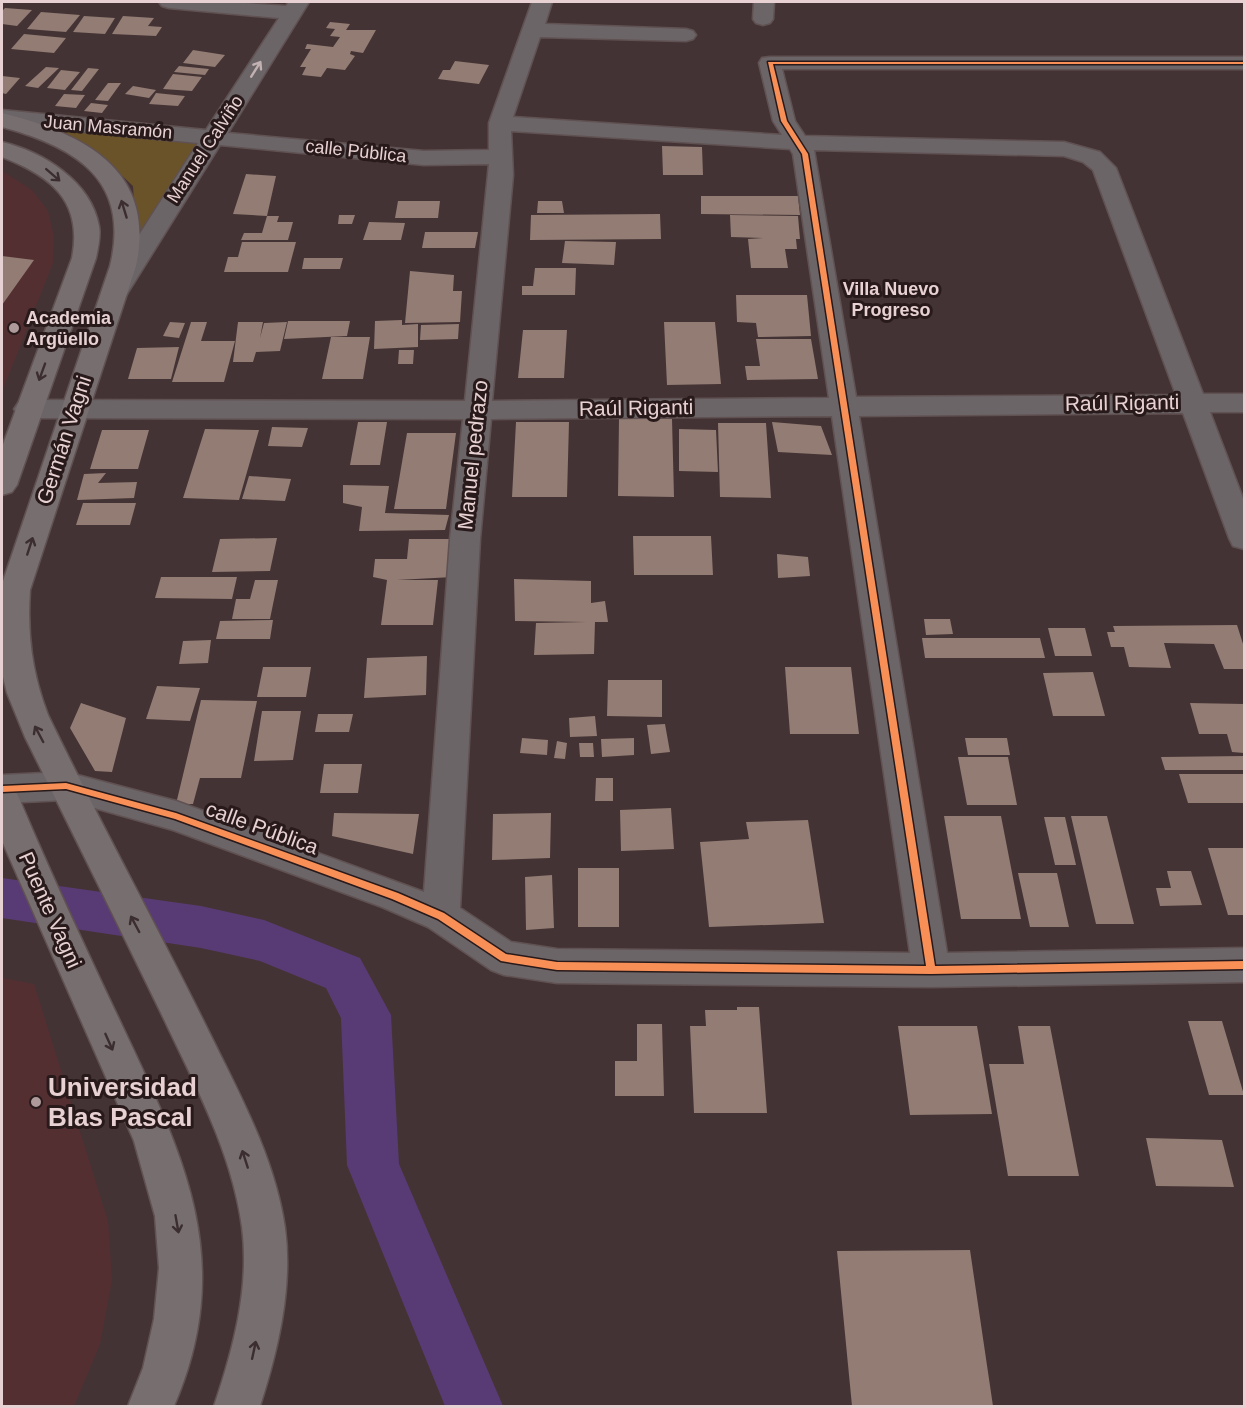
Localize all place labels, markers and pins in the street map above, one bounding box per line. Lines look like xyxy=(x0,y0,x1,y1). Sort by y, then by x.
place label: Academia Argüello xyxy=(26,308,112,349)
marker: Academia Argüello xyxy=(7,321,21,335)
place label: Universidad Blas Pascal xyxy=(48,1072,197,1132)
marker: Universidad Blas Pascal xyxy=(29,1095,43,1109)

